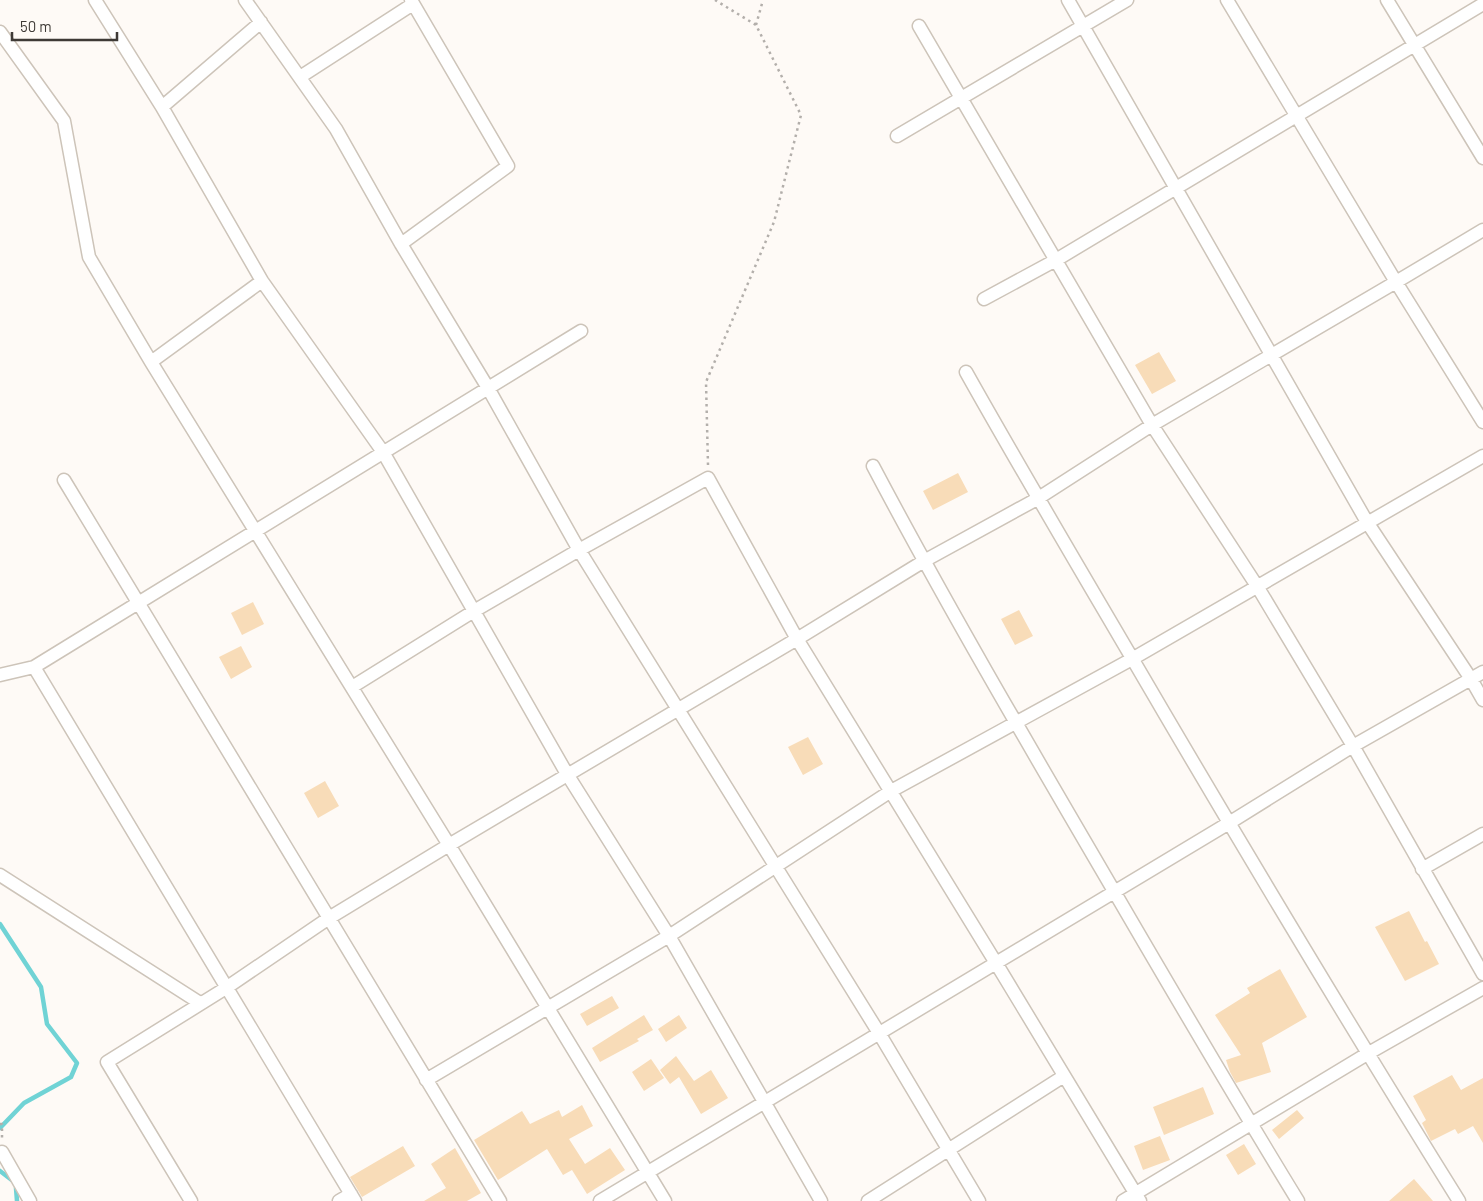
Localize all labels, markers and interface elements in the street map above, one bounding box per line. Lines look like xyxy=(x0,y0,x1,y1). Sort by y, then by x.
scale bar xyxy=(12,10,118,42)
text: 50 m xyxy=(20,17,52,35)

